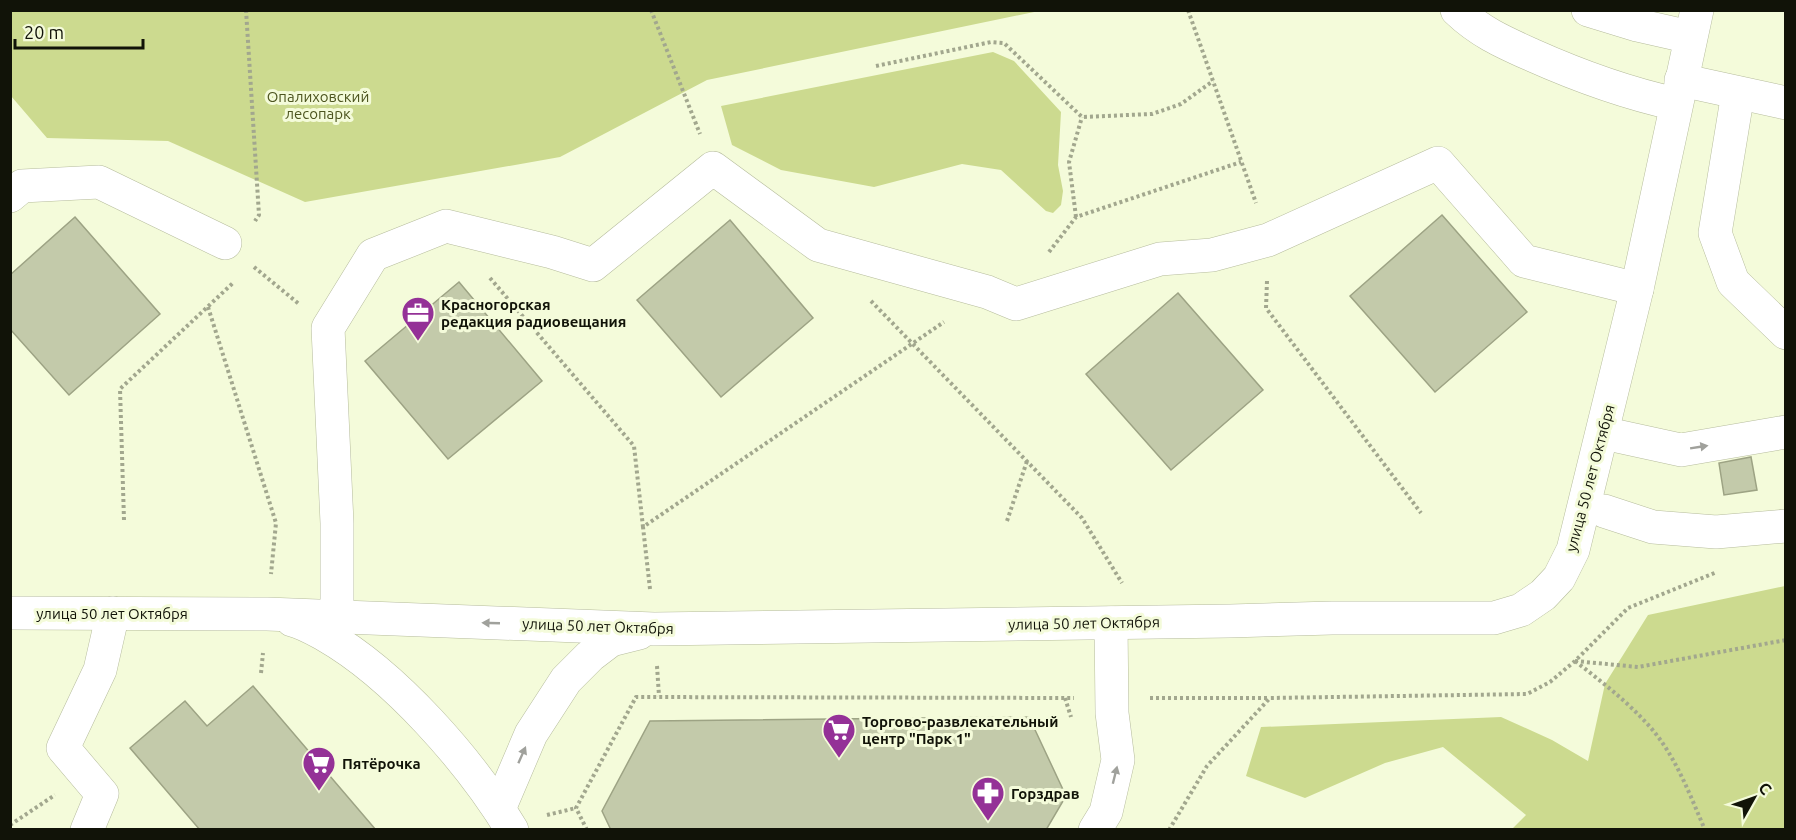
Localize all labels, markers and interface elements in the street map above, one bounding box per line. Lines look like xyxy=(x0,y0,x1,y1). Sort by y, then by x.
scale bar xyxy=(15,12,142,50)
text: 20 m xyxy=(24,22,64,42)
park label: Опалиховский лесопарк xyxy=(267,88,369,122)
office icon: Красногорская редакция радиовещания xyxy=(400,295,436,342)
place label: Красногорская редакция радиовещания xyxy=(441,296,626,330)
street label: улица 50 лет Октября xyxy=(1562,403,1618,553)
one-way arrow xyxy=(1690,442,1709,451)
street label: улица 50 лет Октября xyxy=(36,605,188,622)
street label: улица 50 лет Октября xyxy=(1008,613,1160,633)
street label: улица 50 лет Октября xyxy=(522,615,674,637)
one-way arrow xyxy=(482,618,501,627)
supermarket icon: Торгово-развлекательный центр "Парк 1" xyxy=(821,712,857,759)
place label: Торгово-развлекательный центр "Парк 1" xyxy=(862,713,1058,747)
supermarket icon: Пятёрочка xyxy=(301,745,337,792)
one-way arrow xyxy=(517,746,527,764)
place label: Пятёрочка xyxy=(342,755,421,772)
one-way arrow xyxy=(1110,766,1120,784)
north arrow xyxy=(1724,768,1784,828)
pharmacy icon: Горздрав xyxy=(970,775,1006,822)
text: С xyxy=(1755,779,1776,798)
place label: Горздрав xyxy=(1011,785,1080,802)

